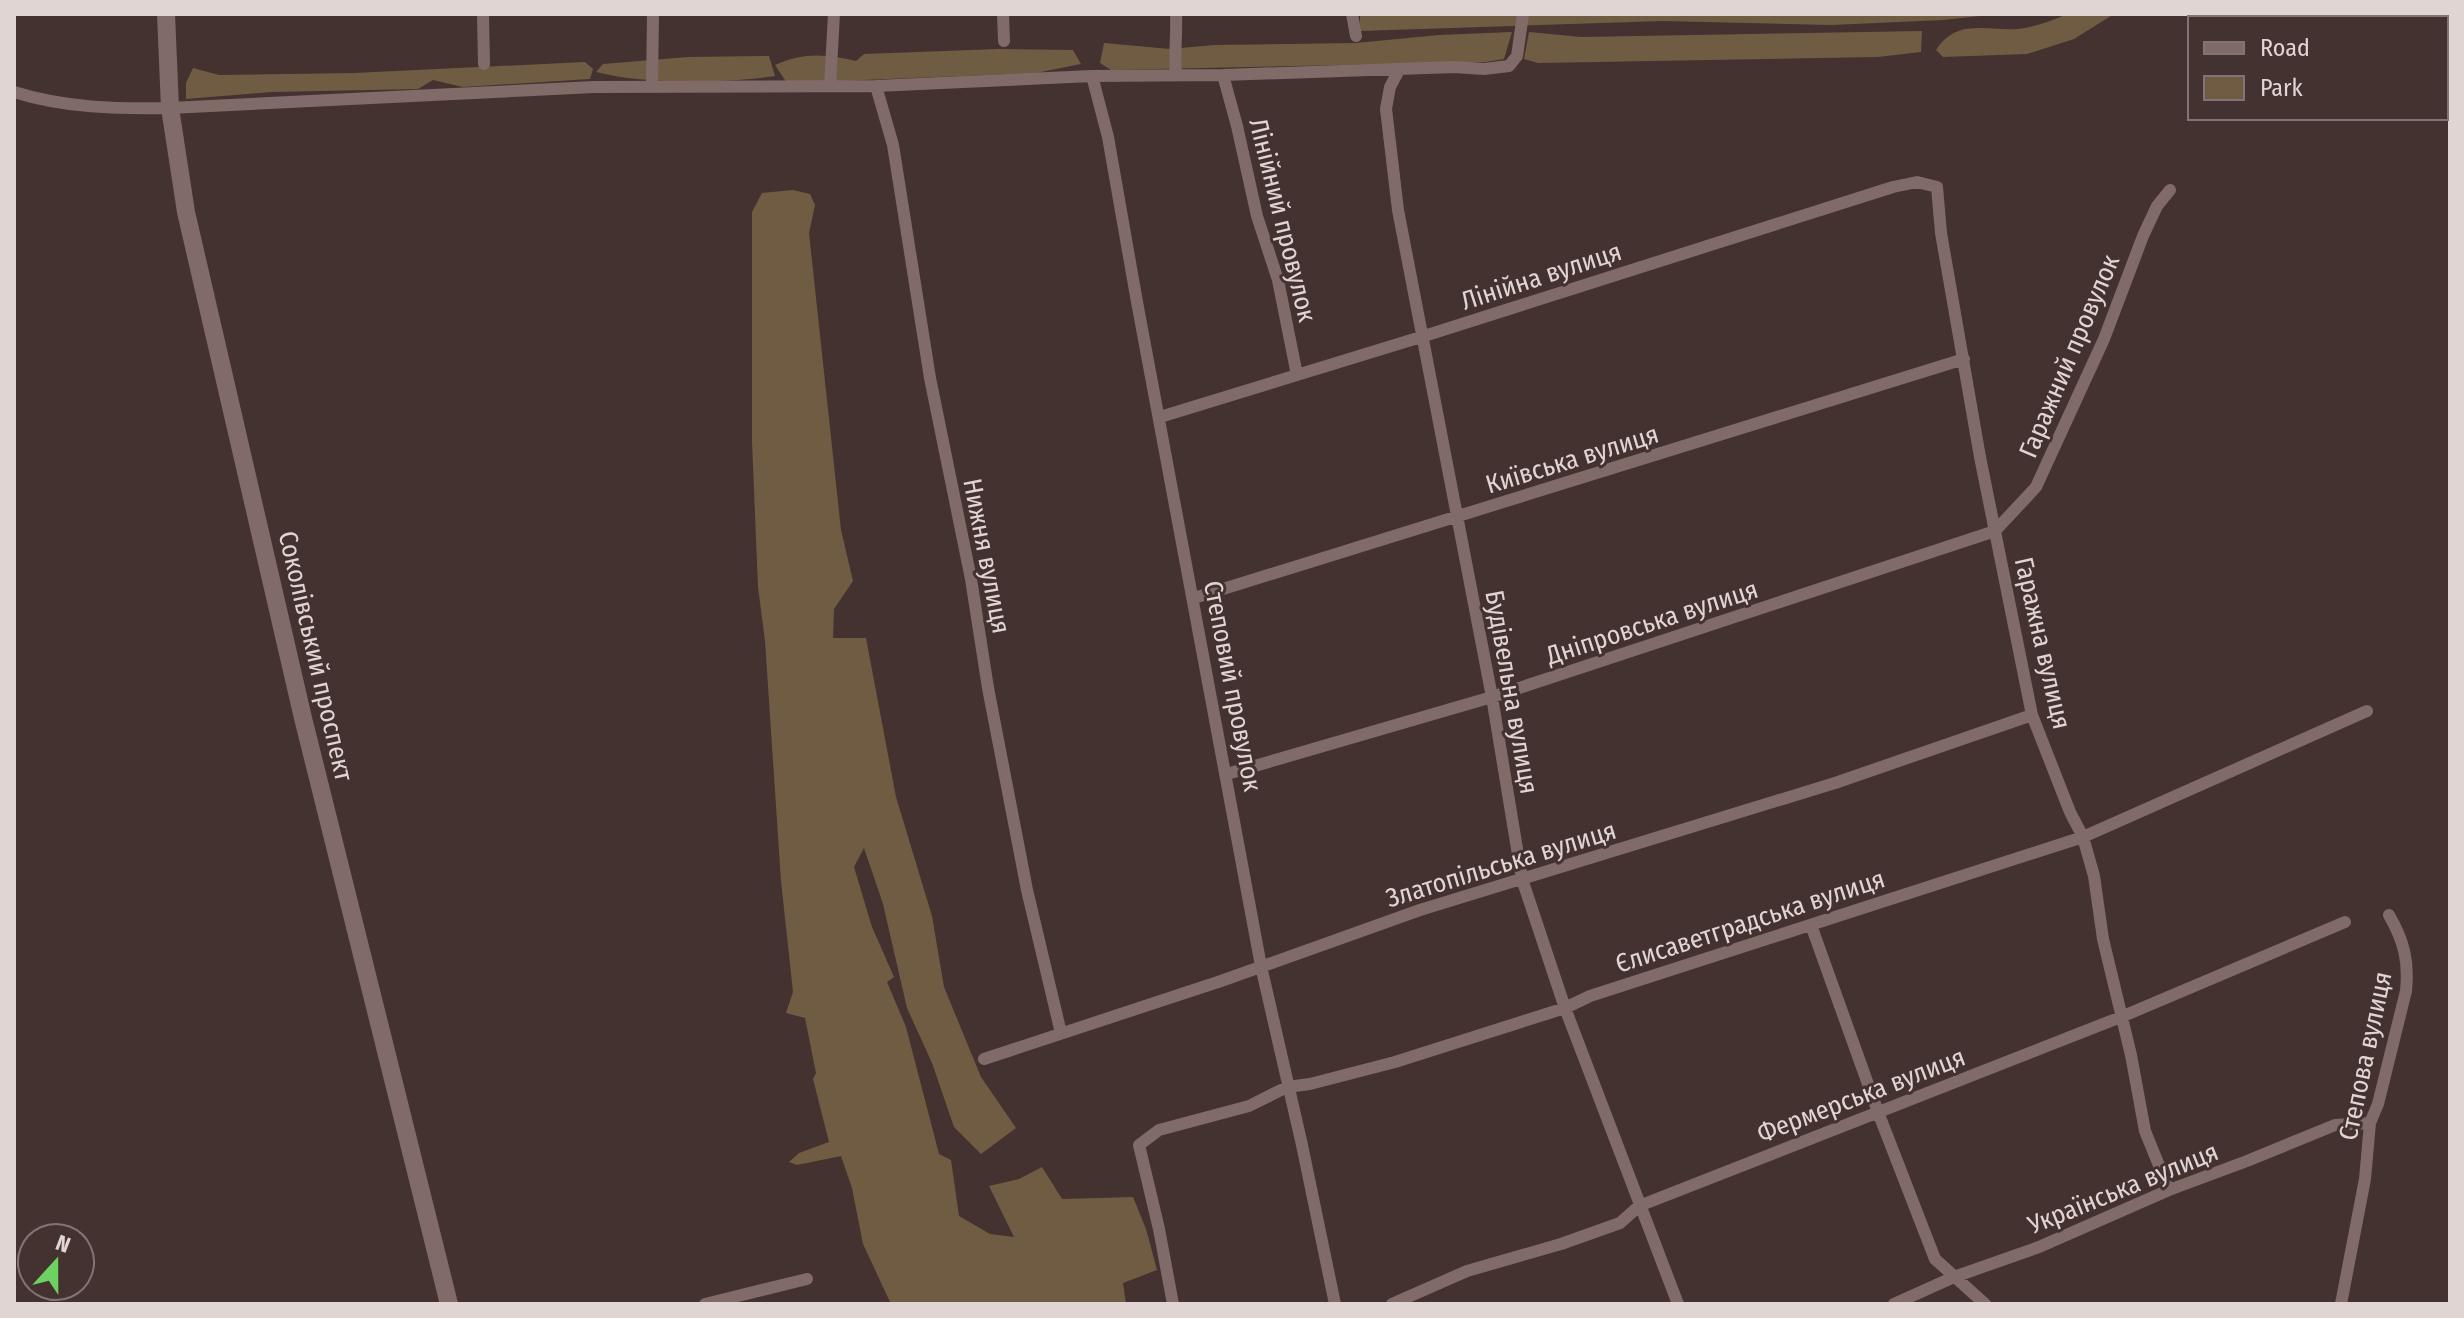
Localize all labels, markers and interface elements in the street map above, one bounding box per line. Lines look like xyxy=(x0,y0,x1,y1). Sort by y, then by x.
legend xyxy=(2188,16,2448,120)
text: Road xyxy=(2260,34,2310,62)
text: Park xyxy=(2260,74,2303,102)
street label: Лінійний провулок xyxy=(1242,115,1323,325)
street label: Лінійна вулиця xyxy=(1457,236,1625,317)
street label: Гаражний провулок xyxy=(2013,250,2126,462)
street label: Київська вулиця xyxy=(1482,418,1662,500)
street label: Нижня вулиця xyxy=(956,476,1017,636)
street label: Соколівський проспект xyxy=(272,528,359,785)
street label: Гаражна вулиця xyxy=(2008,554,2077,732)
street label: Дніпровська вулиця xyxy=(1541,574,1762,672)
street label: Степовий провулок xyxy=(1197,578,1268,794)
street label: Будівельна вулиця xyxy=(1478,588,1545,796)
street label: Златопільська вулиця xyxy=(1382,815,1620,914)
street label: Єлисаветградська вулиця xyxy=(1612,863,1889,980)
street label: Степова вулиця xyxy=(2332,969,2399,1143)
street label: Фермерська вулиця xyxy=(1753,1042,1970,1149)
street label: Українська вулиця xyxy=(2023,1136,2223,1241)
north arrow xyxy=(16,1222,96,1302)
text: N xyxy=(52,1229,74,1259)

